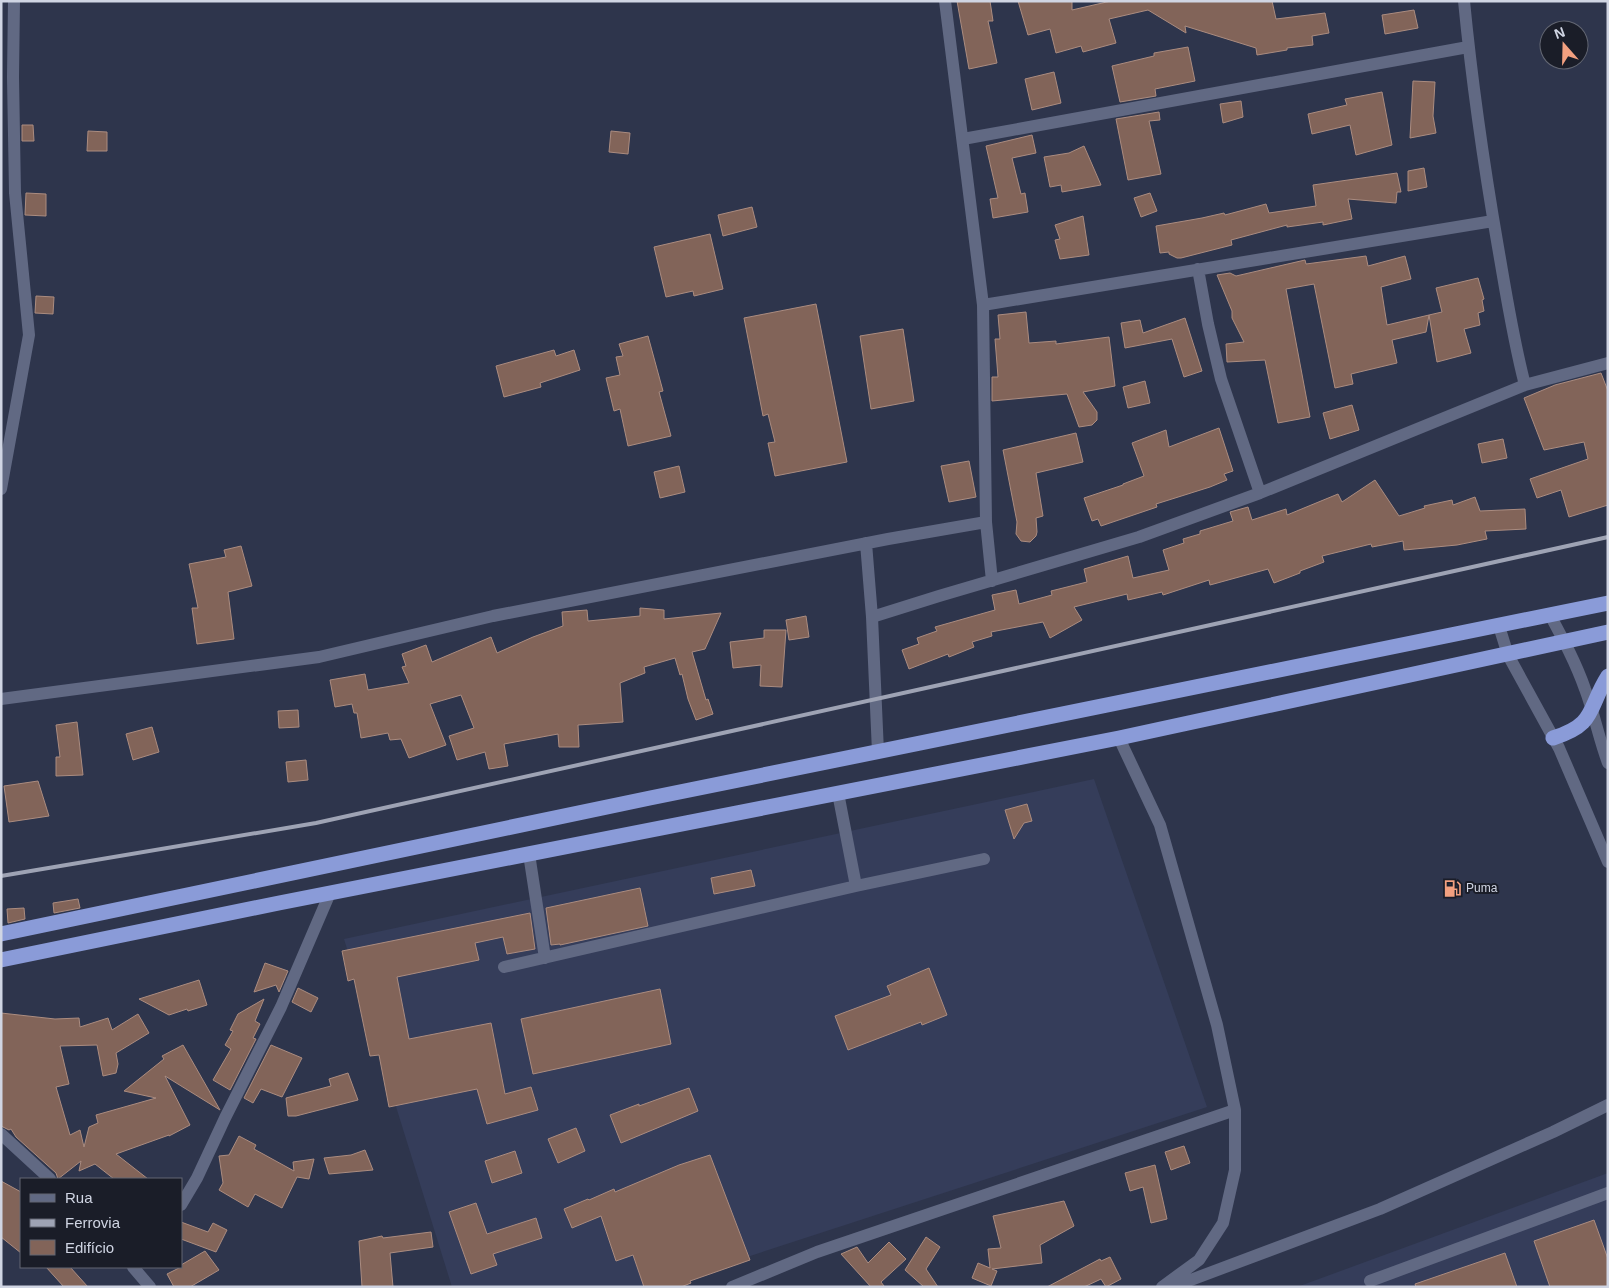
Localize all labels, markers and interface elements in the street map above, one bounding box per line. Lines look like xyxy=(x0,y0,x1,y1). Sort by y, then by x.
north arrow xyxy=(1539,20,1589,70)
text: N xyxy=(1552,24,1567,42)
fuel station icon: Puma xyxy=(1442,878,1462,898)
place label: Puma xyxy=(1466,881,1498,895)
legend xyxy=(20,1178,182,1268)
text: Rua xyxy=(65,1189,93,1206)
text: Ferrovia xyxy=(65,1214,121,1231)
text: Edifício xyxy=(65,1239,114,1256)

